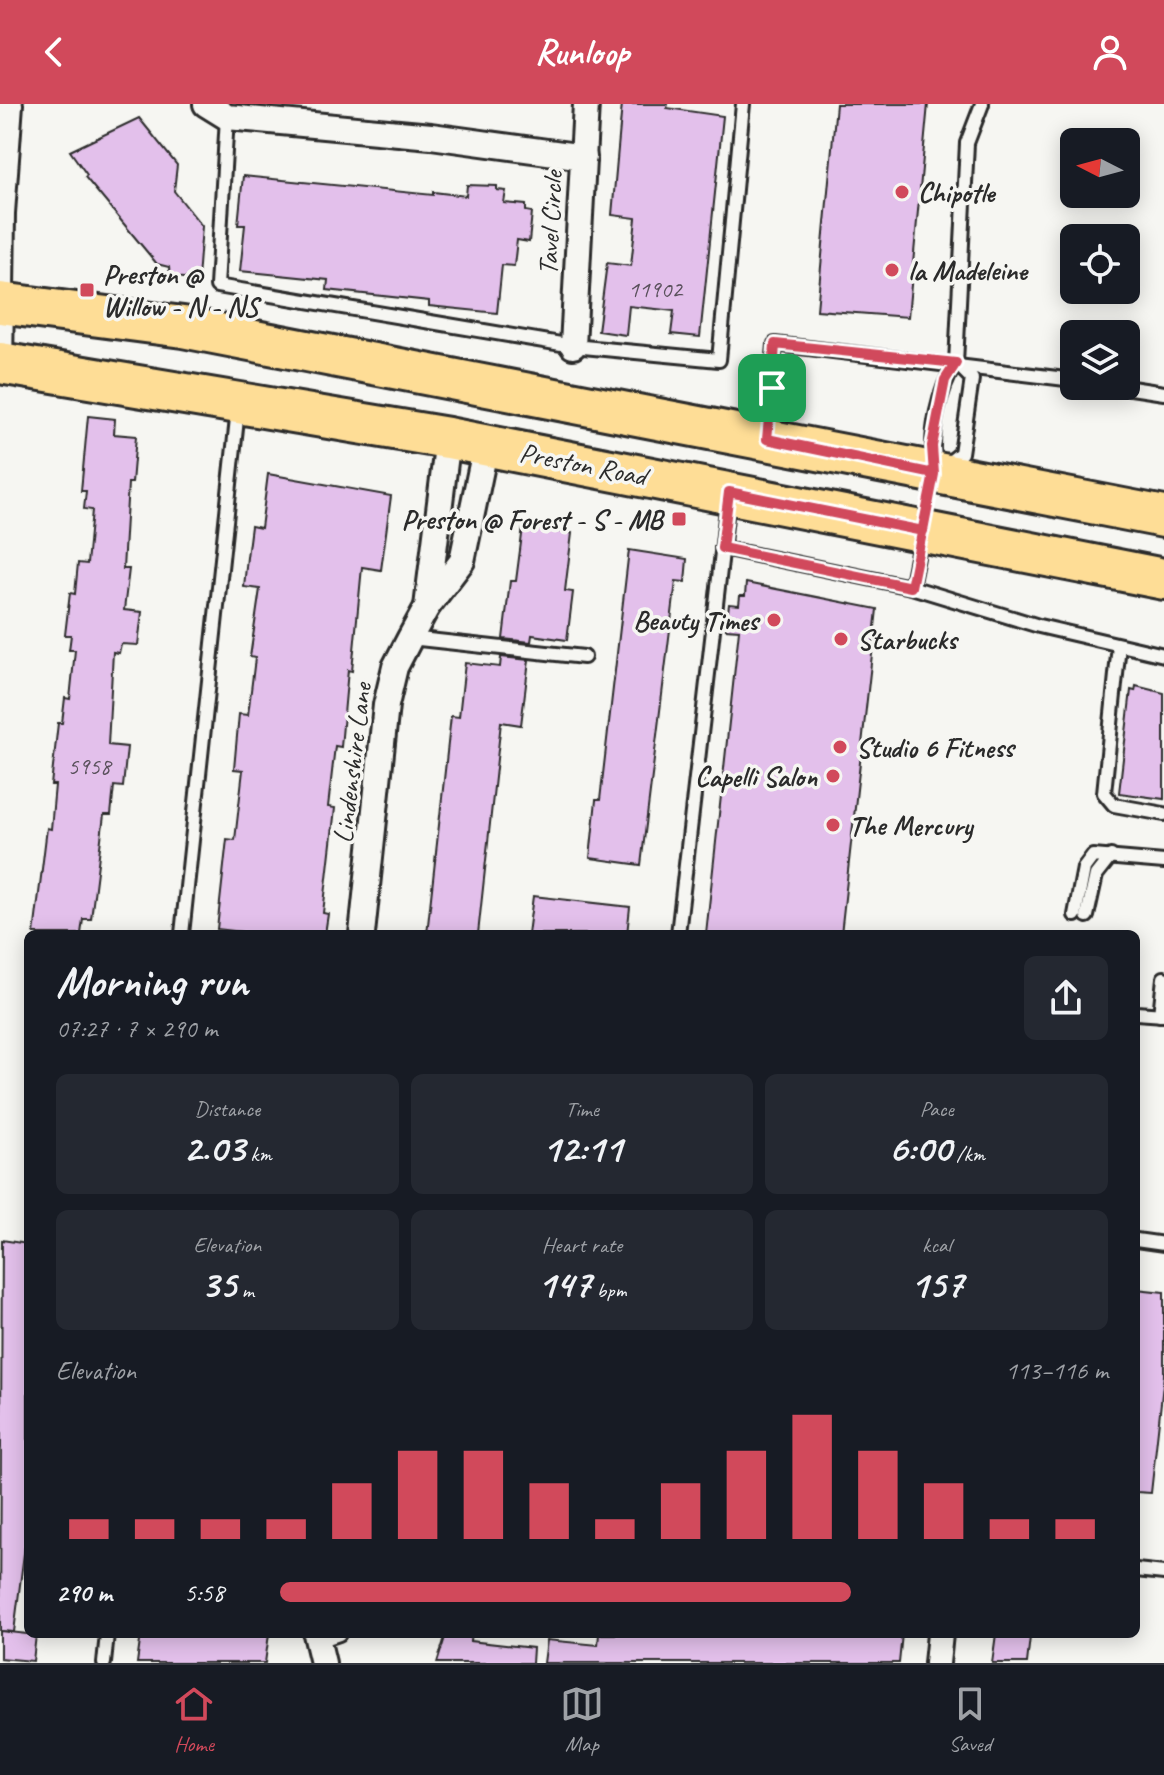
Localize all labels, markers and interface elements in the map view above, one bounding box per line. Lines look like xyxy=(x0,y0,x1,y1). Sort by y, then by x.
text: Runloop xyxy=(535,29,629,75)
icon: back xyxy=(32,30,76,74)
icon: person xyxy=(1088,30,1132,74)
north arrow xyxy=(1060,128,1140,208)
map controls xyxy=(1060,128,1140,400)
street label: Tavel Circle xyxy=(530,168,570,276)
place label: Chipotle xyxy=(918,175,997,210)
marker: Chipotle xyxy=(893,183,911,201)
button: locate xyxy=(1060,224,1140,304)
place label: la Madeleine xyxy=(908,253,1029,288)
place label: Preston @ Willow - N - NS xyxy=(103,257,262,324)
marker: la Madeleine xyxy=(883,261,901,279)
house number: 11902 xyxy=(628,274,684,304)
marker: Preston @ Willow - N - NS xyxy=(78,281,96,299)
button: layers xyxy=(1060,320,1140,400)
pin xyxy=(738,354,806,422)
icon: arrive xyxy=(750,366,794,410)
street label: Preston Road xyxy=(517,435,653,494)
place label: Preston @ Forest - S - MB xyxy=(402,502,665,537)
marker: Preston @ Forest - S - MB xyxy=(670,510,688,528)
place label: Beauty Times xyxy=(633,603,761,639)
marker: Beauty Times xyxy=(765,611,783,629)
place label: Starbucks xyxy=(857,622,960,657)
marker: Starbucks xyxy=(832,630,850,648)
street label: Lindenshire Lane xyxy=(325,679,379,845)
place label: Studio 6 Fitness xyxy=(856,730,1017,765)
marker: Studio 6 Fitness xyxy=(831,738,849,756)
house number: 5958 xyxy=(67,751,113,781)
place label: Capelli Salon xyxy=(695,759,818,794)
marker: Capelli Salon xyxy=(824,767,842,785)
place label: The Mercury xyxy=(849,808,975,844)
marker: The Mercury xyxy=(824,816,842,834)
text: Morning run xyxy=(56,954,248,1009)
button: share xyxy=(1024,956,1108,1040)
text: 07:27 · 7 × 290 m xyxy=(56,1012,217,1045)
text: Distance xyxy=(195,1095,260,1123)
text: Time xyxy=(565,1095,599,1123)
text: Pace xyxy=(920,1095,954,1123)
text: 2.03 xyxy=(183,1123,245,1173)
text: 12:11 xyxy=(542,1123,622,1173)
text: 6:00 xyxy=(888,1123,951,1173)
text: km xyxy=(245,1140,272,1168)
text: /km xyxy=(951,1140,985,1168)
text: Elevation xyxy=(193,1231,261,1259)
text: Heart rate xyxy=(542,1231,622,1259)
text: kcal xyxy=(922,1231,951,1259)
text: 35 xyxy=(201,1259,236,1309)
text: 147 xyxy=(537,1259,591,1309)
text: 157 xyxy=(910,1259,963,1309)
text: m xyxy=(236,1276,254,1304)
text: bpm xyxy=(591,1276,627,1304)
text: Elevation xyxy=(56,1354,136,1387)
text: 113–116 m xyxy=(1005,1354,1108,1387)
text: 290 m xyxy=(56,1576,112,1609)
text: 5:58 xyxy=(184,1576,224,1609)
tab: Home xyxy=(172,1682,216,1758)
tab: Map xyxy=(560,1682,604,1758)
tab: Saved xyxy=(948,1682,992,1758)

